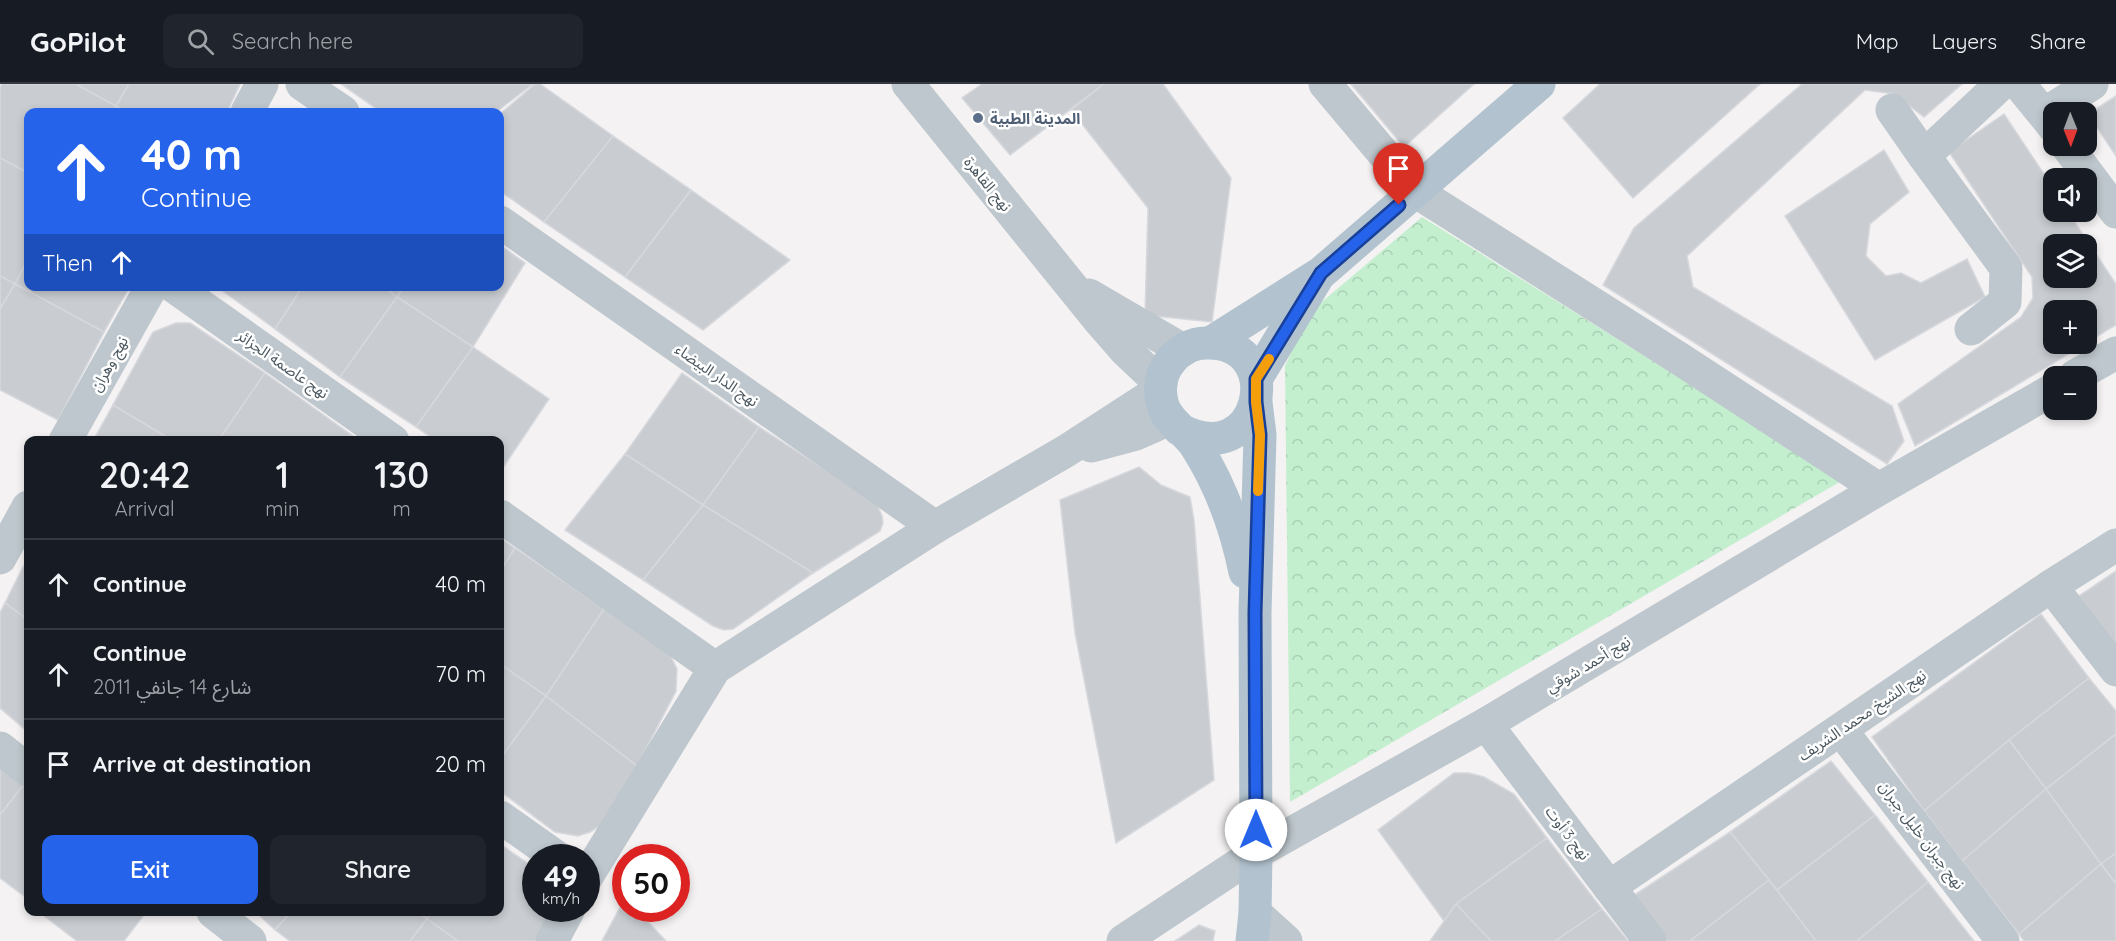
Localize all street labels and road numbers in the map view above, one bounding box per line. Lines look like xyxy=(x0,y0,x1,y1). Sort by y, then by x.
street label: نهج القاهرة xyxy=(958,153,1016,217)
street label: نهج عاصمة الجزائر xyxy=(231,325,332,405)
street label: نهج وهران xyxy=(86,333,135,396)
street label: نهج الدار البيضاء xyxy=(670,339,762,413)
street label: نهج أحمد شوقي xyxy=(1542,631,1635,699)
street label: نهج الشيخ محمد الشريف xyxy=(1795,665,1931,767)
street label: نهج جبران خليل جبران xyxy=(1873,777,1969,895)
street label: نهج 3 أوت xyxy=(1539,802,1594,866)

